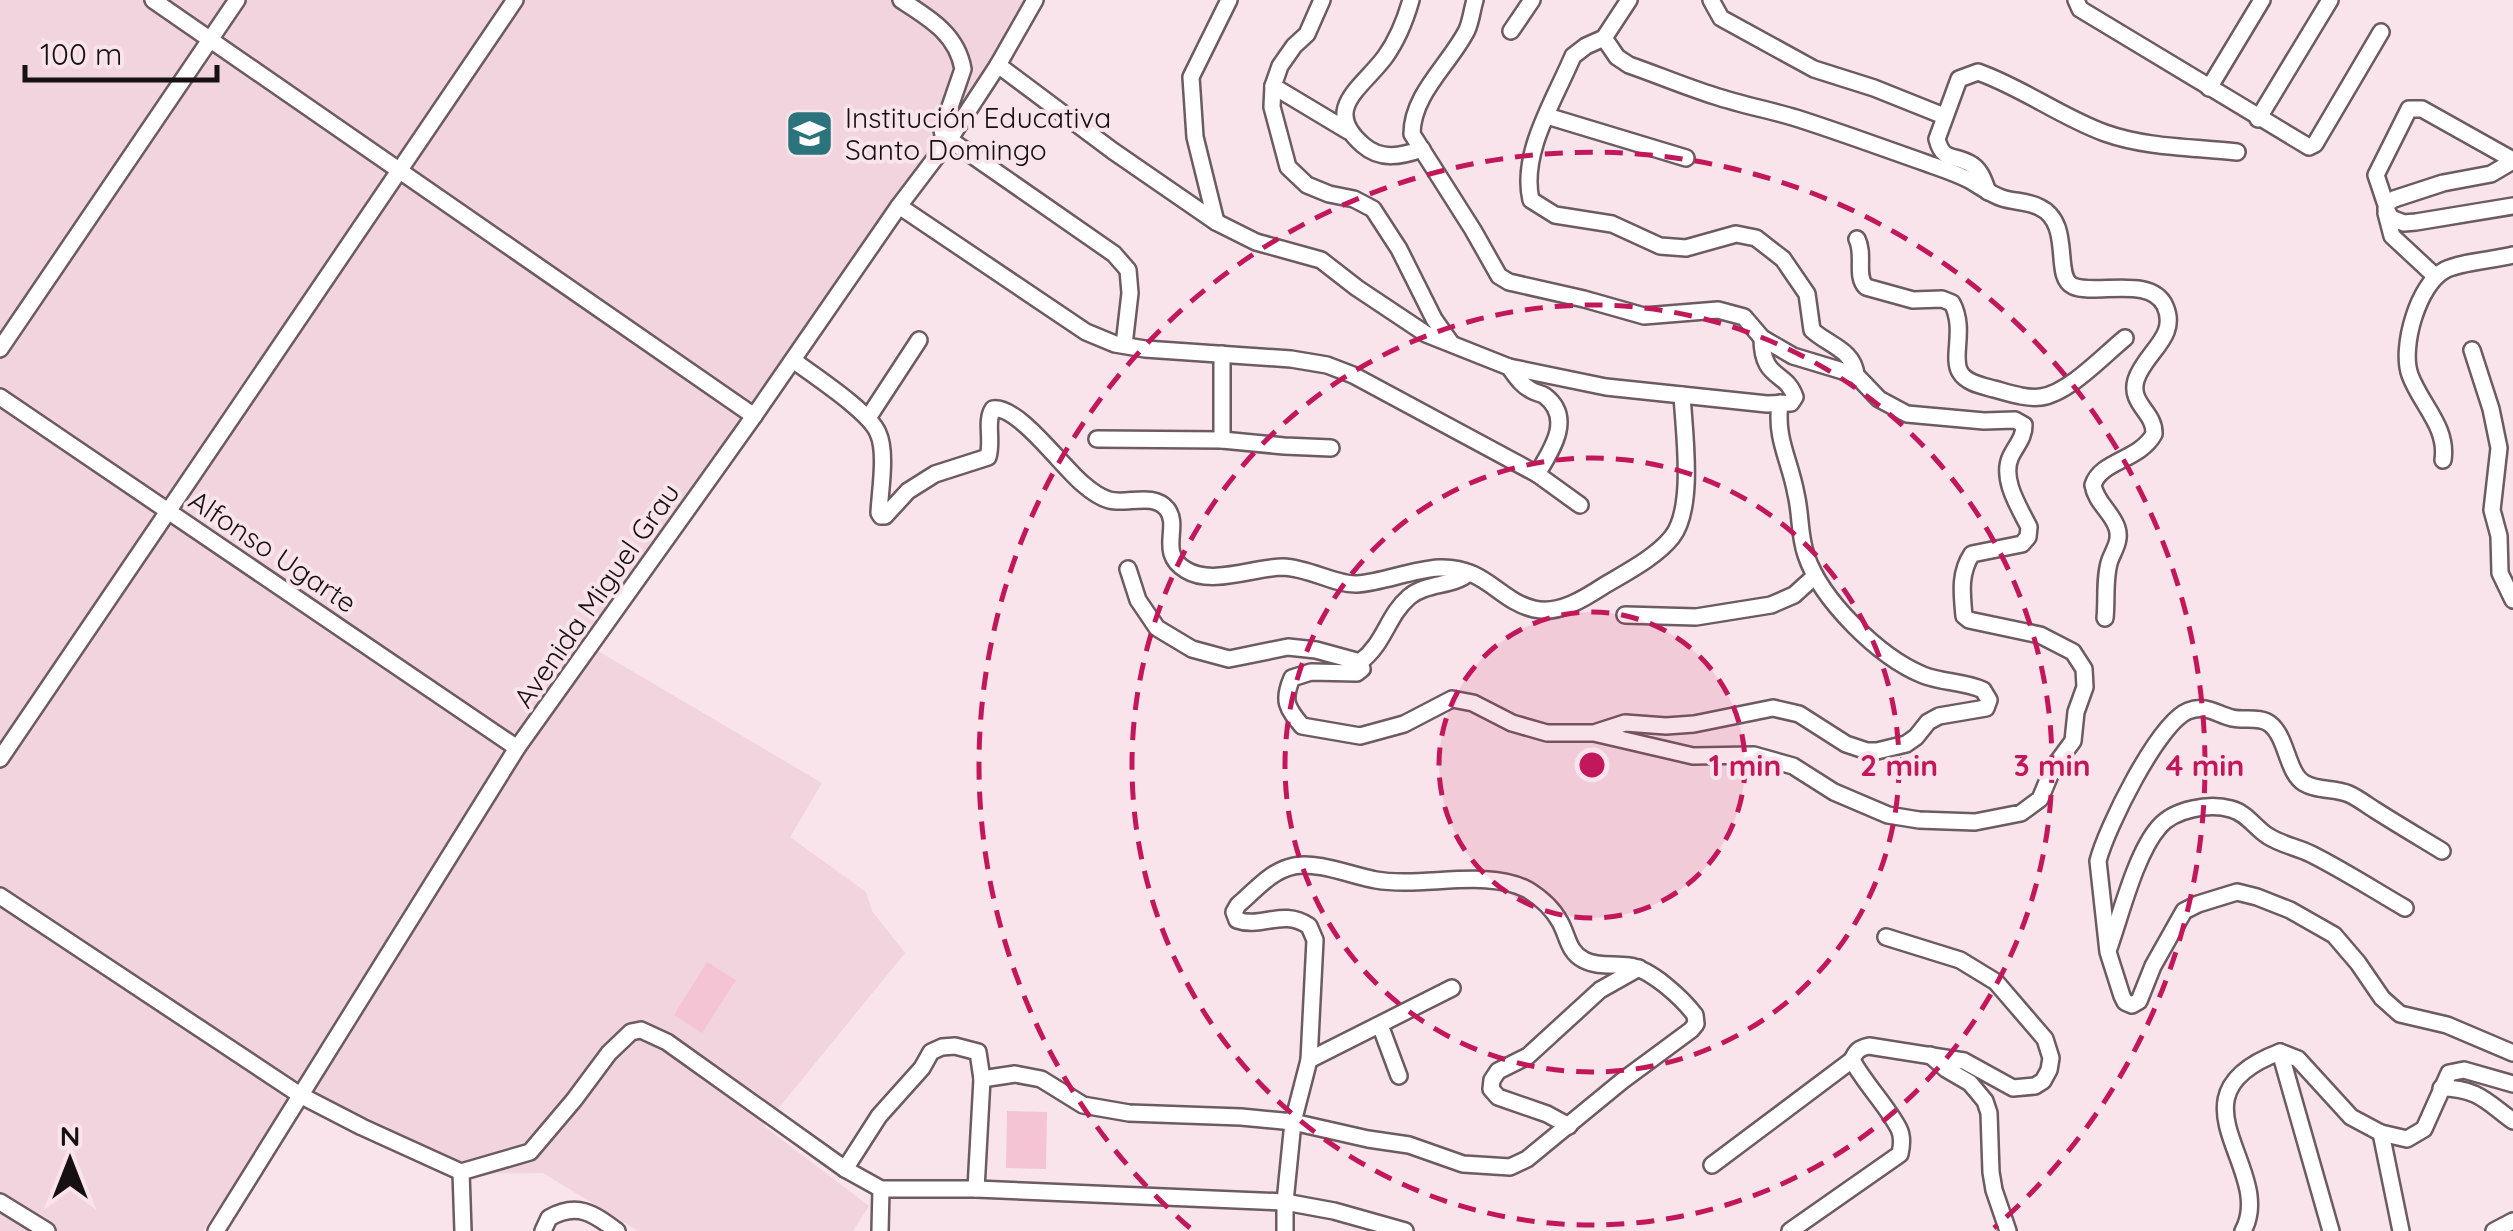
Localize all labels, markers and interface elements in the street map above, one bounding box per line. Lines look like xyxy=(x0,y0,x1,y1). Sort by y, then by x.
scale bar xyxy=(25,20,218,82)
text: 100 m xyxy=(40,35,122,73)
place label: Institución Educativa Santo Domingo xyxy=(845,100,1111,167)
school or university icon: Institución Educativa Santo Domingo xyxy=(784,107,836,159)
street label: Avenida Miguel Grau xyxy=(505,476,687,714)
street label: Alfonso Ugarte xyxy=(183,482,363,620)
text: 1 min xyxy=(1709,746,1781,784)
text: 2 min xyxy=(1860,746,1938,784)
text: 3 min xyxy=(2013,746,2091,784)
text: 4 min xyxy=(2166,746,2244,784)
centre of rings xyxy=(1574,747,1610,783)
north arrow xyxy=(20,1111,120,1211)
text: N xyxy=(60,1118,80,1153)

